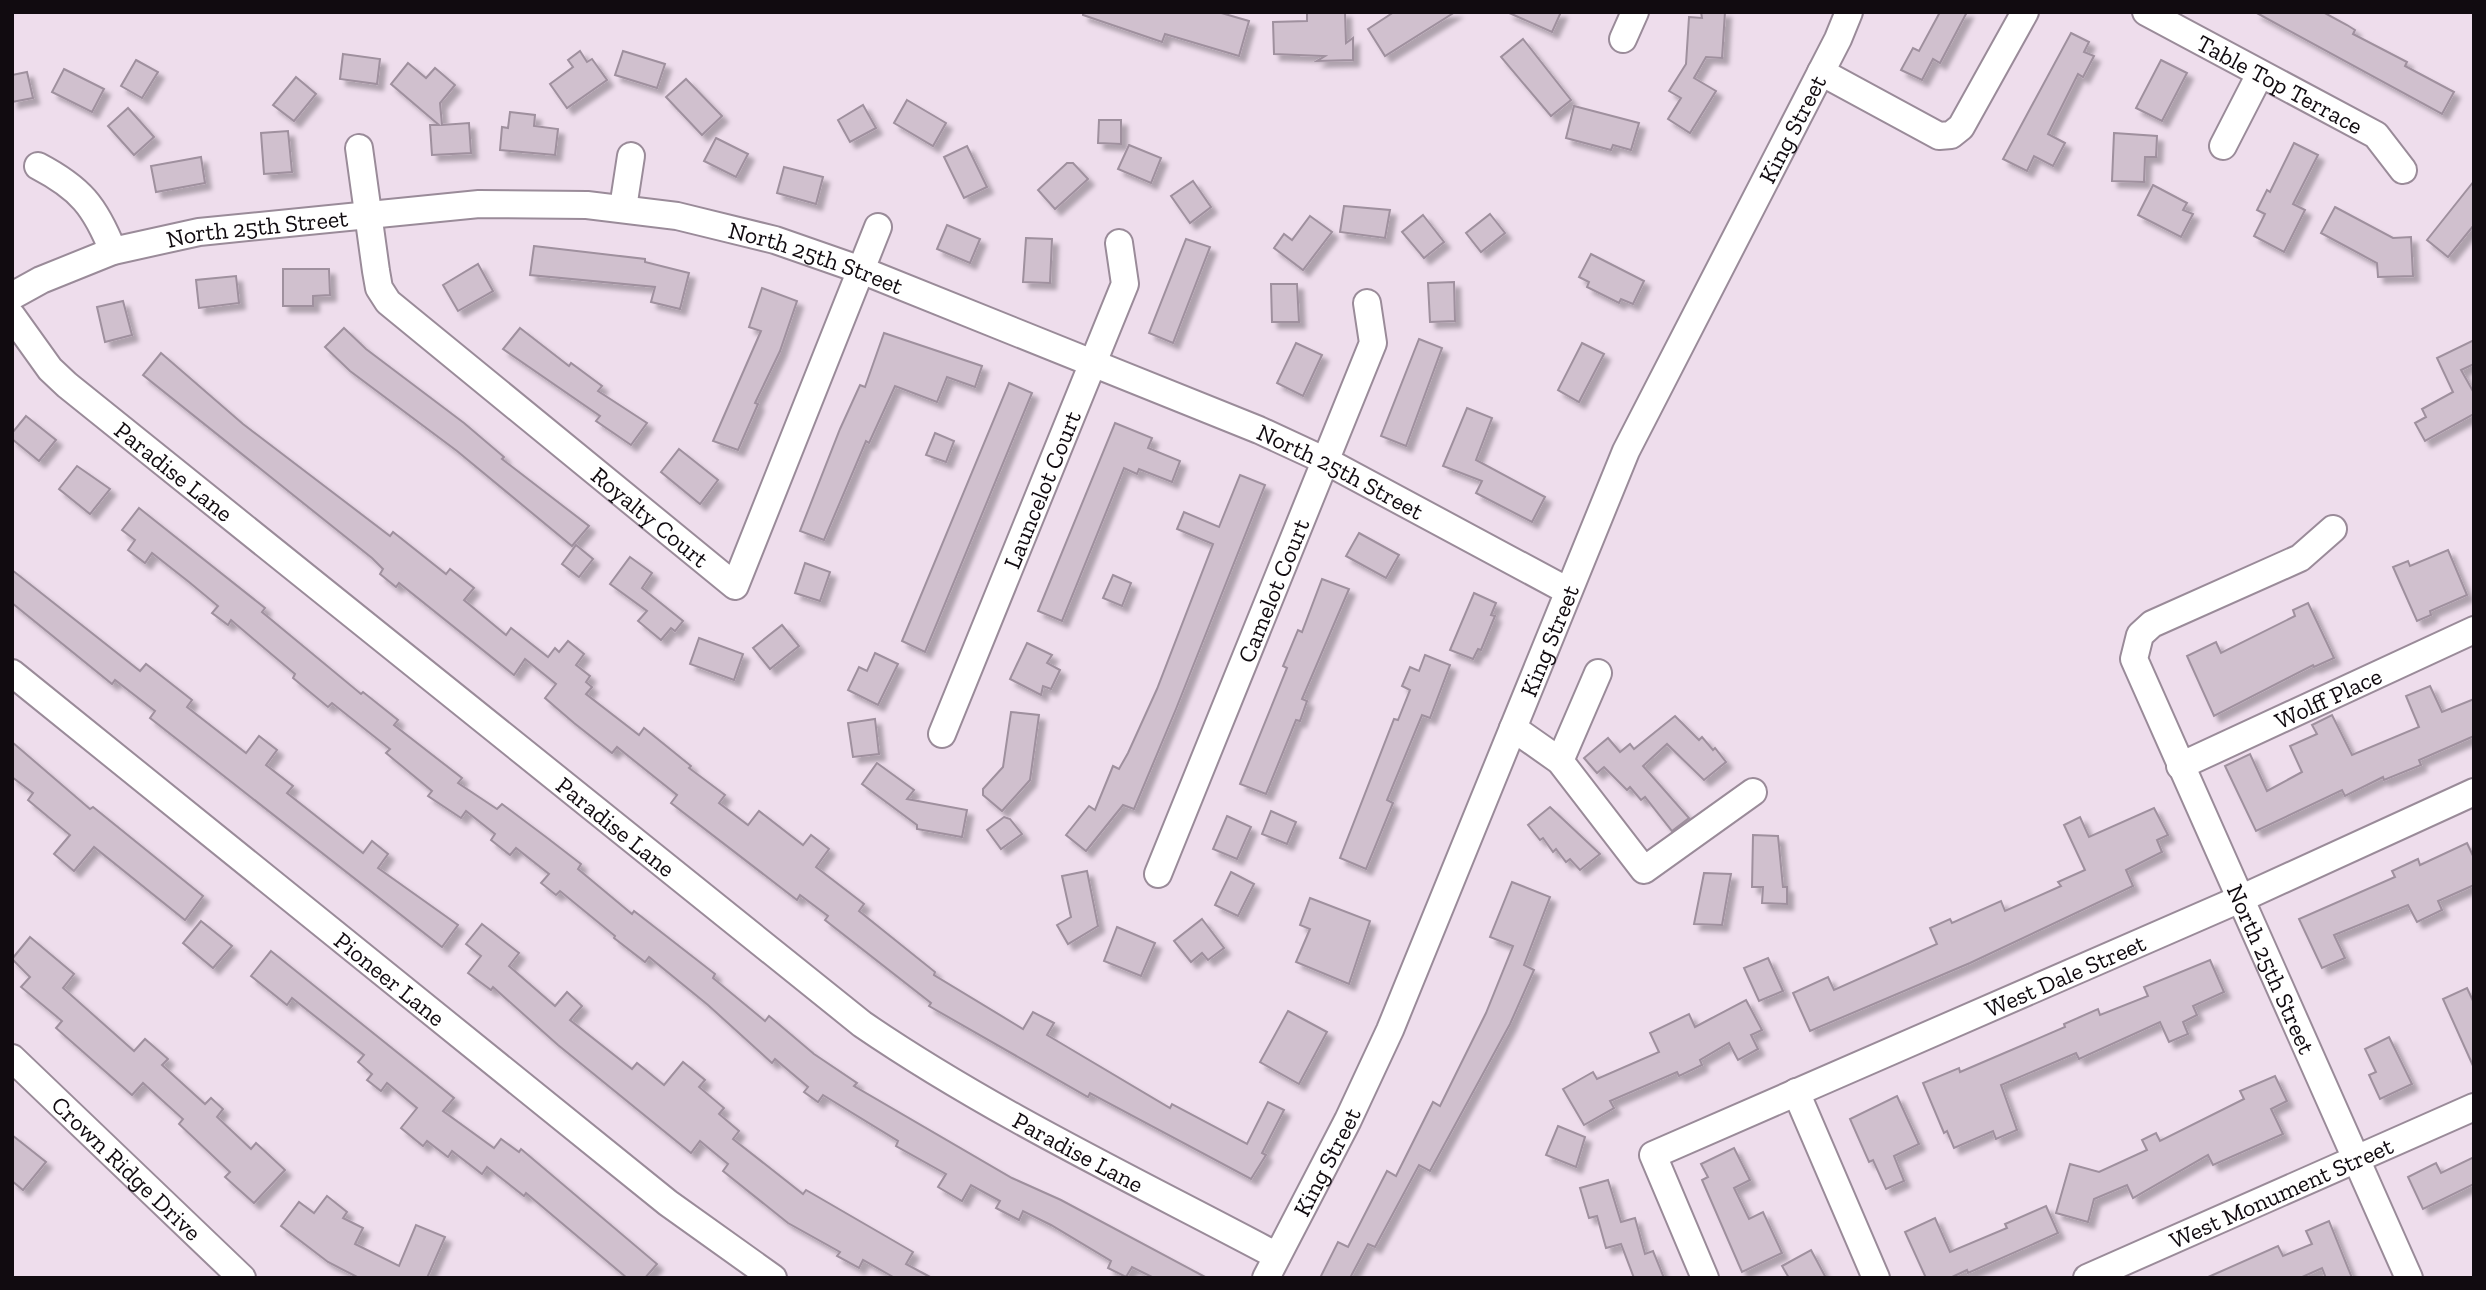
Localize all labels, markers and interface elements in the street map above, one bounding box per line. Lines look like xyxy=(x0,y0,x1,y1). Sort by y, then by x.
street label: Table Top Terrace xyxy=(2192,28,2368,140)
street label: King Street xyxy=(1752,70,1832,188)
street label: North 25th Street xyxy=(164,203,349,253)
street label: North 25th Street xyxy=(726,215,908,300)
street label: Launcelot Court xyxy=(996,406,1086,573)
street label: Paradise Lane xyxy=(109,415,239,527)
street label: North 25th Street xyxy=(1253,417,1429,525)
street label: Royalty Court xyxy=(586,460,715,573)
street label: Camelot Court xyxy=(1231,514,1315,666)
street label: King Street xyxy=(1513,580,1584,700)
street label: Wolff Place xyxy=(2270,660,2386,735)
street label: Paradise Lane xyxy=(551,770,681,883)
street label: North 25th Street xyxy=(2221,879,2322,1058)
street label: Pioneer Lane xyxy=(329,925,451,1032)
street label: West Dale Street xyxy=(1980,928,2150,1023)
street label: Crown Ridge Drive xyxy=(46,1090,208,1246)
street label: King Street xyxy=(1286,1103,1366,1221)
street label: Paradise Lane xyxy=(1008,1105,1149,1198)
street label: West Monument Street xyxy=(2165,1130,2397,1254)

